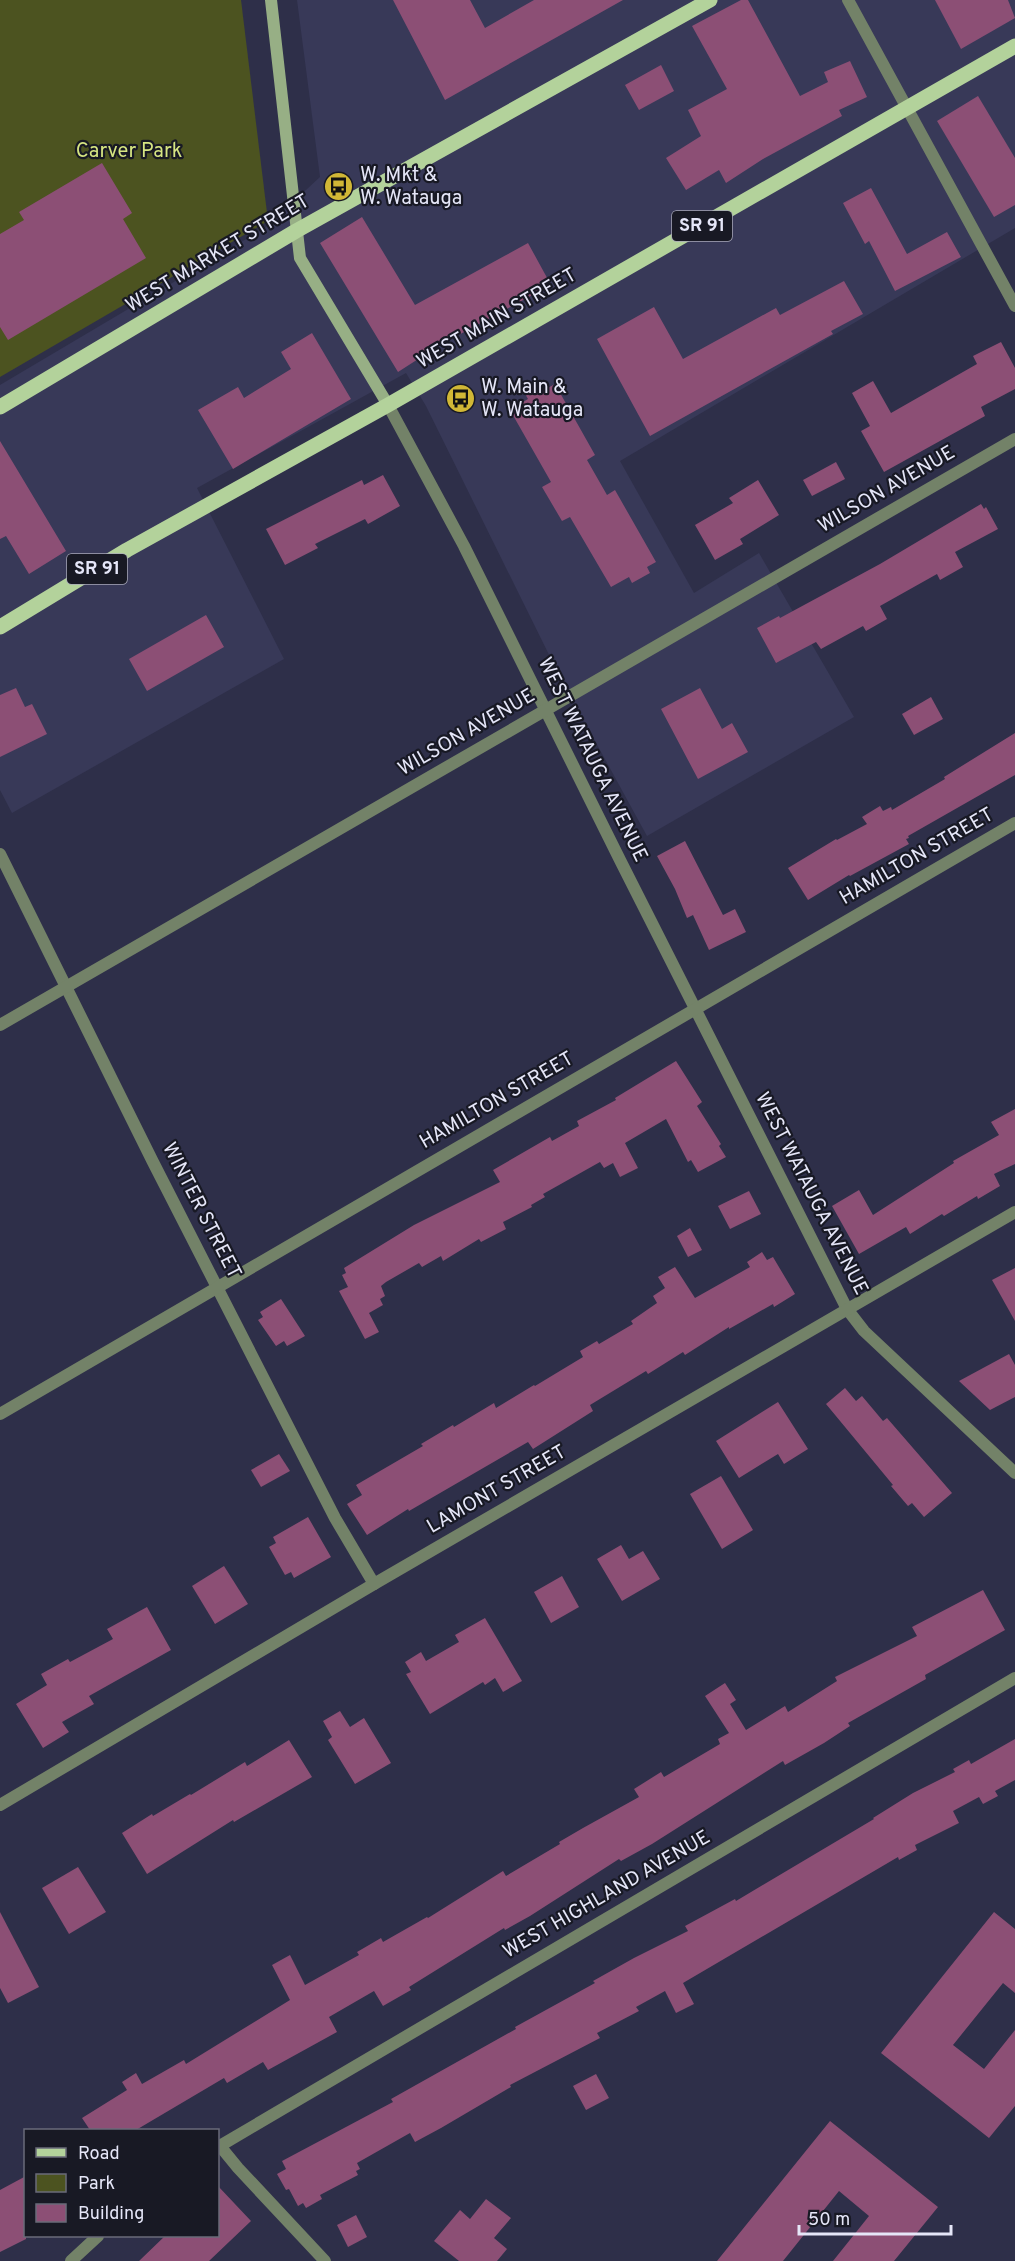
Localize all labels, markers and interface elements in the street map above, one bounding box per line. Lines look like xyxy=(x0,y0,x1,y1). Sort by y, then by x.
park label: Carver Park xyxy=(76,139,182,165)
place label: W. Mkt & W. Watauga xyxy=(360,163,462,212)
bus stop icon: W. Mkt & W. Watauga xyxy=(323,171,355,203)
street label: WEST MARKET STREET xyxy=(121,189,315,319)
road number: SR 91 xyxy=(672,211,732,241)
street label: WEST MAIN STREET xyxy=(412,263,582,375)
place label: W. Main & W. Watauga xyxy=(481,375,583,424)
bus stop icon: W. Main & W. Watauga xyxy=(444,383,476,415)
street label: WILSON AVENUE xyxy=(814,440,960,540)
road number: SR 91 xyxy=(67,554,127,584)
street label: WEST WATAUGA AVENUE xyxy=(531,653,653,867)
street label: WILSON AVENUE xyxy=(394,683,540,783)
street label: HAMILTON STREET xyxy=(835,802,999,912)
street label: HAMILTON STREET xyxy=(415,1046,579,1156)
street label: WEST WATAUGA AVENUE xyxy=(748,1088,874,1300)
street label: WINTER STREET xyxy=(155,1138,247,1284)
street label: LAMONT STREET xyxy=(423,1440,571,1540)
street label: WEST HIGHLAND AVENUE xyxy=(499,1825,715,1965)
legend xyxy=(24,2129,219,2237)
text: Road xyxy=(78,2143,120,2166)
text: Park xyxy=(78,2173,115,2196)
scale bar xyxy=(799,2198,950,2236)
text: Building xyxy=(78,2203,144,2226)
text: 50 m xyxy=(808,2209,850,2232)

